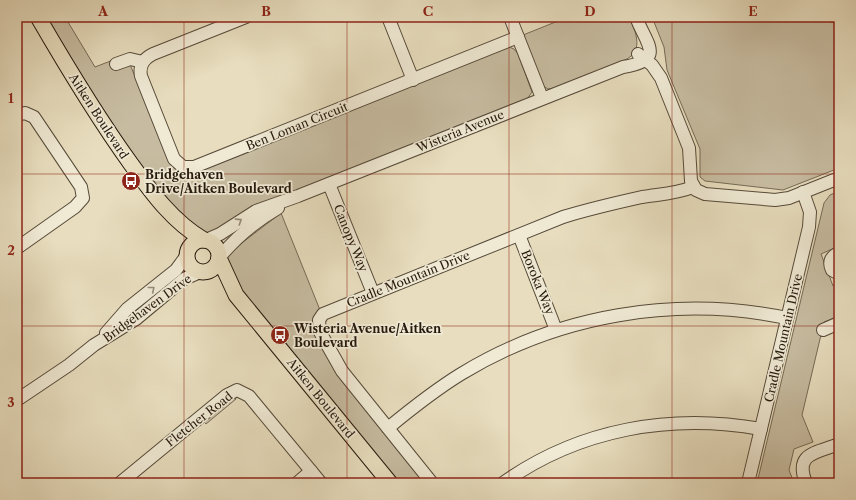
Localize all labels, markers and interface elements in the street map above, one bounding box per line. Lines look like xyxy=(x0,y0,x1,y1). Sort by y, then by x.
text: A xyxy=(97,3,109,19)
text: B xyxy=(261,3,271,19)
text: C xyxy=(423,3,433,19)
text: D xyxy=(584,3,596,19)
text: E xyxy=(748,3,758,19)
street label: Aitken Boulevard xyxy=(65,70,133,162)
text: 1 xyxy=(8,90,14,106)
street label: Ben Loman Circuit xyxy=(244,98,351,153)
street label: Wisteria Avenue xyxy=(413,106,506,156)
place label: Bridgehaven Drive/Aitken Boulevard xyxy=(145,167,292,196)
bus stop icon: Bridgehaven Drive/Aitken Boulevard xyxy=(120,170,142,192)
street label: Canopy Way xyxy=(331,202,371,274)
one-way arrow xyxy=(235,218,242,226)
text: 2 xyxy=(7,242,15,258)
street label: Cradle Mountain Drive xyxy=(344,247,472,311)
street label: Boroka Way xyxy=(518,247,558,317)
street label: Bridgehaven Drive xyxy=(100,271,194,345)
street label: Cradle Mountain Drive xyxy=(761,272,805,404)
one-way arrow xyxy=(148,287,155,294)
place label: Wisteria Avenue/Aitken Boulevard xyxy=(293,321,442,350)
bus stop icon: Wisteria Avenue/Aitken Boulevard xyxy=(269,324,291,346)
street label: Aitken Boulevard xyxy=(284,354,358,442)
street label: Fletcher Road xyxy=(163,388,236,450)
text: 3 xyxy=(7,394,15,410)

